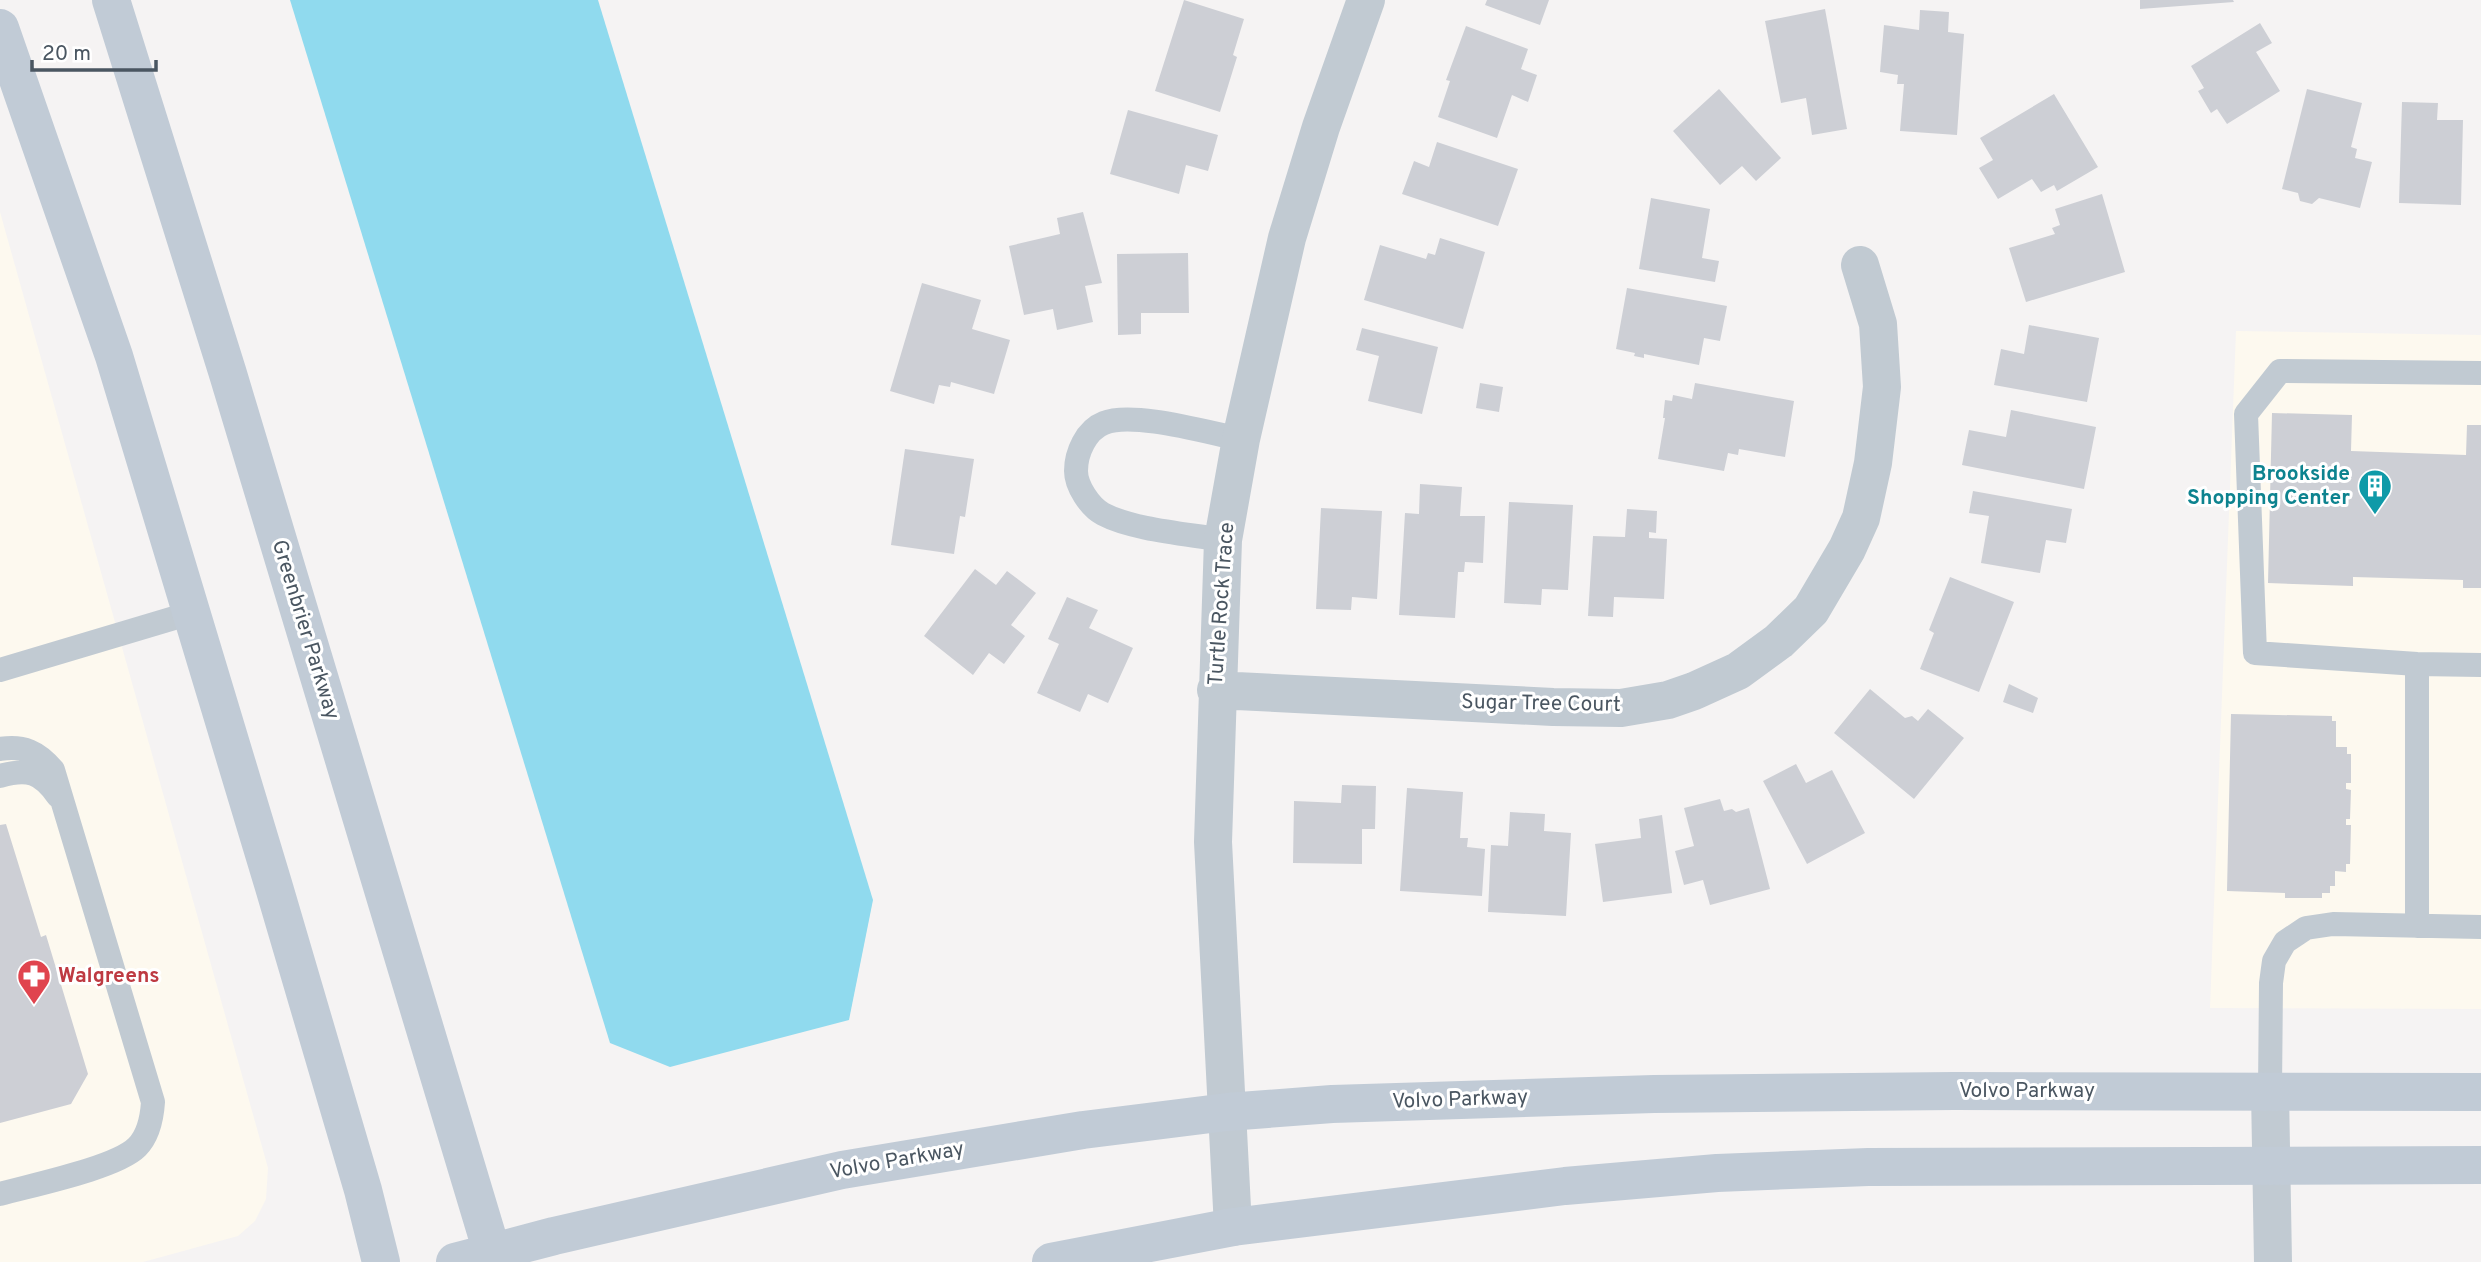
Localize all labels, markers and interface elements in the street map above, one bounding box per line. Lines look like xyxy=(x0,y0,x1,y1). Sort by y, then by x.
scale bar xyxy=(32,28,156,72)
text: 20 m xyxy=(42,41,91,68)
place label: Brookside Shopping Center xyxy=(2187,461,2350,512)
building icon: Brookside Shopping Center xyxy=(2356,467,2394,516)
street label: Turtle Rock Trace xyxy=(1203,521,1241,687)
street label: Greenbrier Parkway xyxy=(265,537,345,723)
street label: Sugar Tree Court xyxy=(1461,689,1621,719)
pharmacy icon: Walgreens xyxy=(15,957,53,1006)
place label: Walgreens xyxy=(58,963,160,990)
street label: Volvo Parkway xyxy=(1959,1078,2095,1105)
street label: Volvo Parkway xyxy=(1391,1084,1529,1116)
street label: Volvo Parkway xyxy=(828,1136,966,1186)

